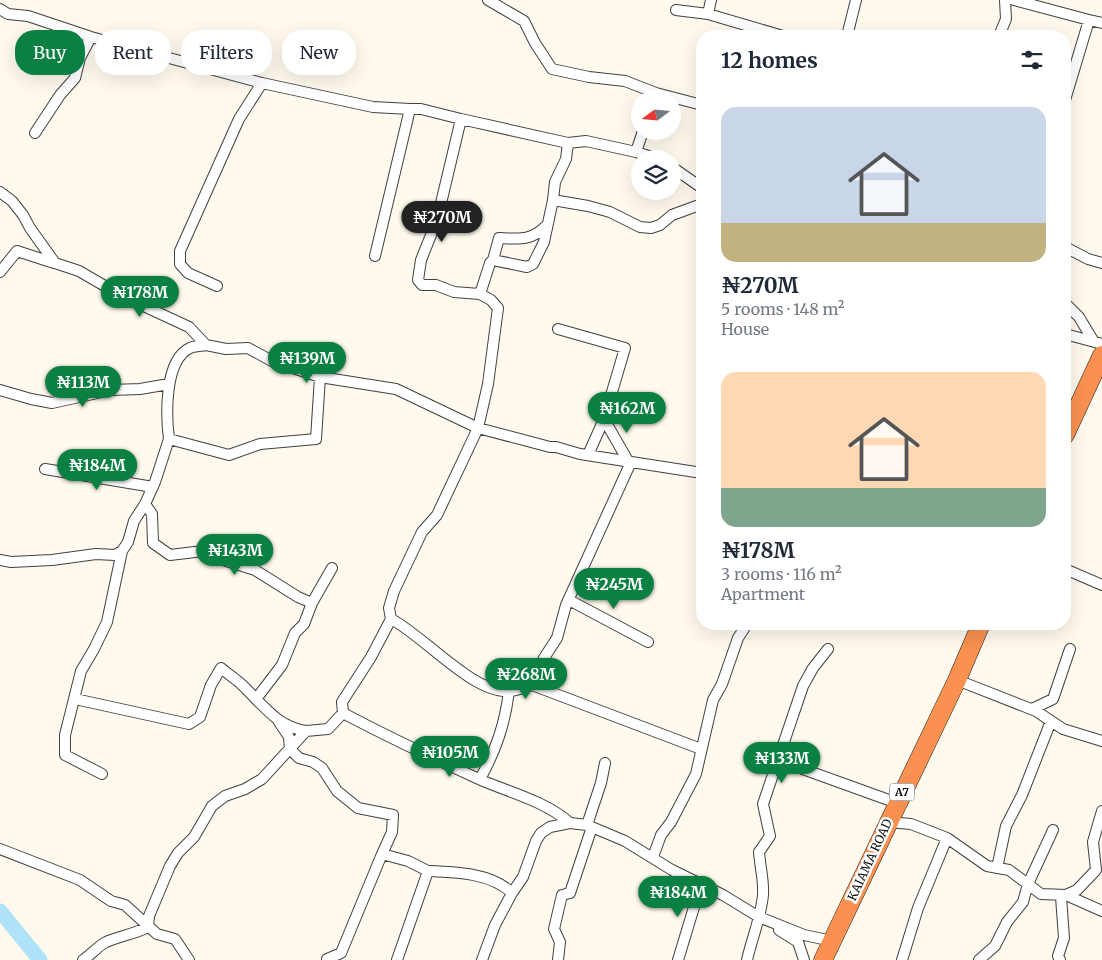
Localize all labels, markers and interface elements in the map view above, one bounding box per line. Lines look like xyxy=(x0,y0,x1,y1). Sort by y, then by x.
chip: Buy xyxy=(15,30,85,75)
chip: Rent xyxy=(95,30,171,75)
chip: Filters xyxy=(181,30,272,75)
chip: New xyxy=(282,30,356,75)
icon: filters xyxy=(1018,46,1046,74)
text: 12 homes xyxy=(721,47,818,74)
north arrow xyxy=(631,90,681,140)
map controls xyxy=(631,90,681,200)
icon: home xyxy=(839,139,929,229)
button: layers xyxy=(631,150,681,200)
pin: ₦270M xyxy=(407,200,477,243)
text: ₦270M xyxy=(412,207,472,227)
text: ₦270M xyxy=(721,272,799,299)
pin: ₦178M xyxy=(105,276,175,318)
text: ₦178M xyxy=(112,282,168,302)
text: 5 rooms · 148 m² xyxy=(721,299,845,319)
text: House xyxy=(721,319,769,339)
pin: ₦139M xyxy=(272,342,342,384)
text: ₦139M xyxy=(279,348,335,368)
pin: ₦113M xyxy=(48,366,118,408)
text: ₦113M xyxy=(56,372,110,392)
pin: ₦162M xyxy=(592,392,662,434)
text: ₦162M xyxy=(599,398,655,418)
icon: home xyxy=(839,404,929,494)
pin: ₦184M xyxy=(62,448,132,491)
text: ₦184M xyxy=(68,455,126,475)
pin: ₦143M xyxy=(200,534,270,576)
text: ₦178M xyxy=(721,537,795,564)
text: ₦143M xyxy=(207,540,263,560)
text: 3 rooms · 116 m² xyxy=(721,564,842,584)
pin: ₦245M xyxy=(579,568,649,610)
text: ₦245M xyxy=(585,574,643,594)
text: Apartment xyxy=(721,584,805,604)
pin: ₦268M xyxy=(491,658,561,700)
text: ₦268M xyxy=(496,664,556,684)
pin: ₦105M xyxy=(415,736,485,778)
text: ₦105M xyxy=(422,742,478,762)
pin: ₦133M xyxy=(747,742,817,784)
text: ₦133M xyxy=(754,748,810,768)
road number: A7 xyxy=(890,784,914,800)
street label: KAIAMA ROAD xyxy=(844,817,895,903)
pin: ₦184M xyxy=(643,876,713,918)
text: ₦184M xyxy=(649,882,707,902)

